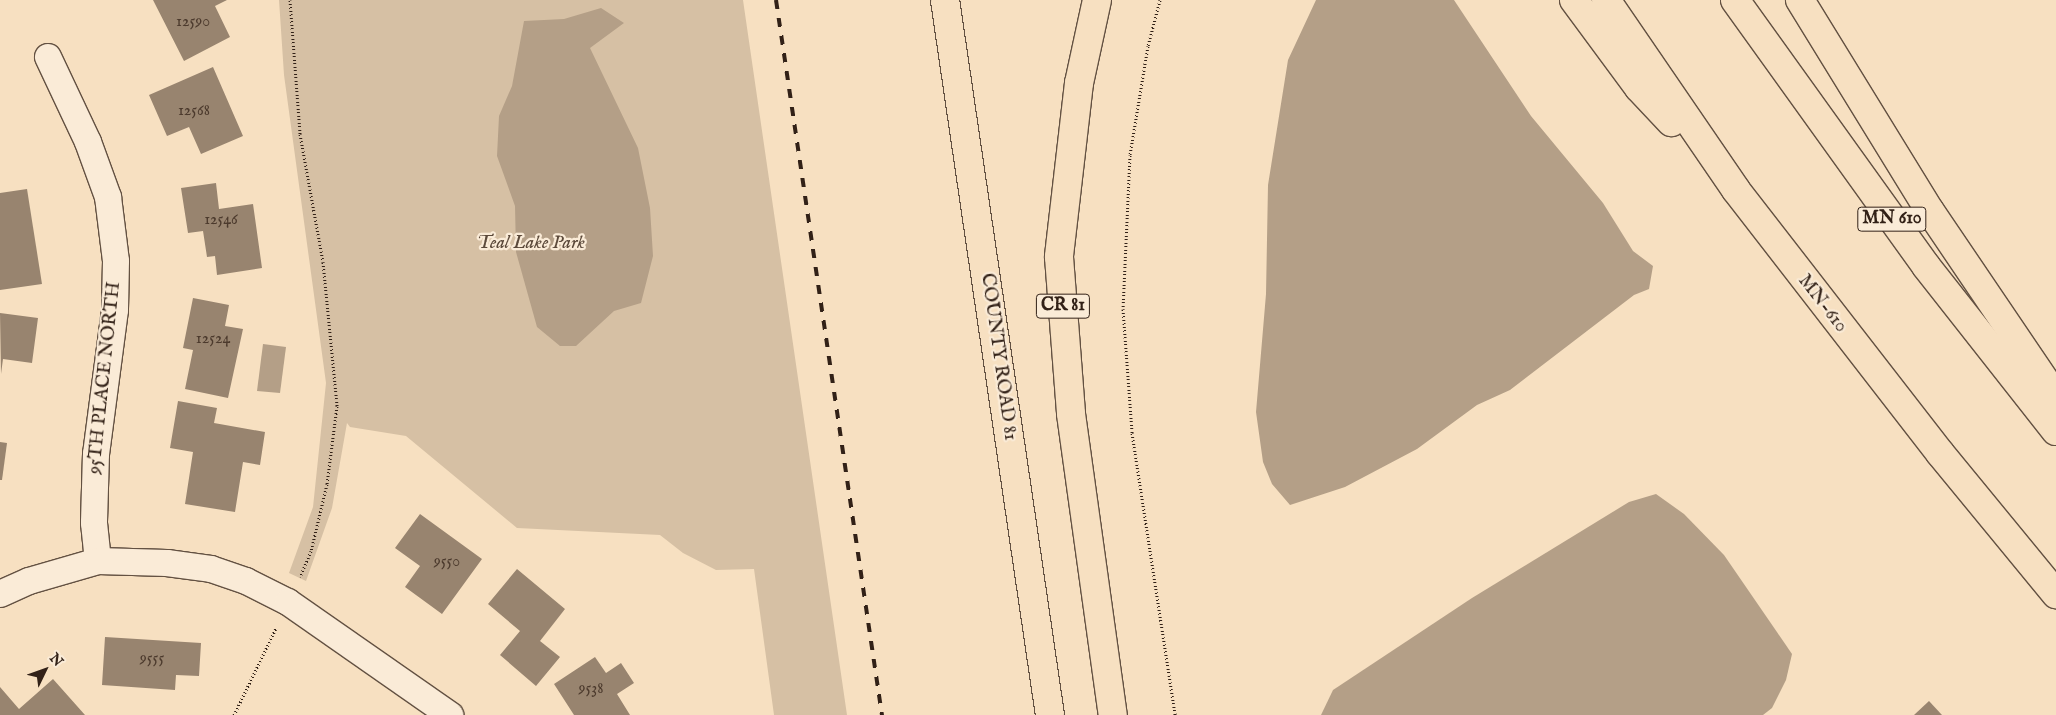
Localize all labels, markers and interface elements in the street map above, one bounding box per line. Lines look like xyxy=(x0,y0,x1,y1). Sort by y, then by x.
house number: 12590 xyxy=(176,12,210,32)
house number: 12568 xyxy=(178,101,210,121)
road number: MN 610 xyxy=(1857,203,1927,234)
house number: 12546 xyxy=(204,210,238,230)
park label: Teal Lake Park xyxy=(477,233,585,255)
street label: MN-610 xyxy=(1792,270,1852,338)
street label: COUNTY ROAD 81 xyxy=(975,272,1021,442)
street label: 95TH PLACE NORTH xyxy=(84,281,126,475)
road number: CR 81 xyxy=(1036,290,1090,322)
house number: 12524 xyxy=(196,329,230,349)
house number: 9550 xyxy=(434,552,460,572)
north arrow xyxy=(20,645,70,695)
text: N xyxy=(45,649,67,670)
house number: 9555 xyxy=(140,649,164,669)
house number: 9538 xyxy=(578,679,604,699)

